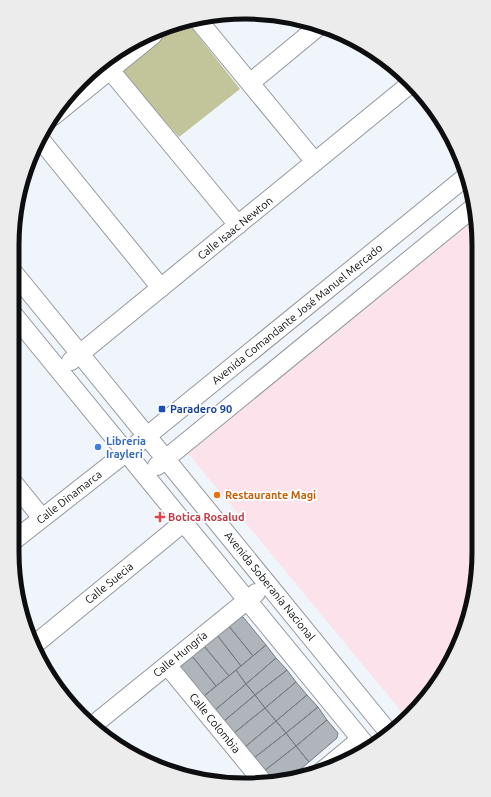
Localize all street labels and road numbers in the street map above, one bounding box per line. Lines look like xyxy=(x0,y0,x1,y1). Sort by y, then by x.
street label: Calle Isaac Newton xyxy=(195,194,275,262)
street label: Avenida Comandante José Manuel Mercado xyxy=(209,241,385,387)
street label: Calle Dinamarca xyxy=(34,468,104,526)
street label: Avenida Soberanía Nacional xyxy=(222,529,318,643)
street label: Calle Suecia xyxy=(83,560,135,606)
street label: Calle Hungría xyxy=(151,629,209,679)
street label: Calle Colombia xyxy=(187,691,243,755)

